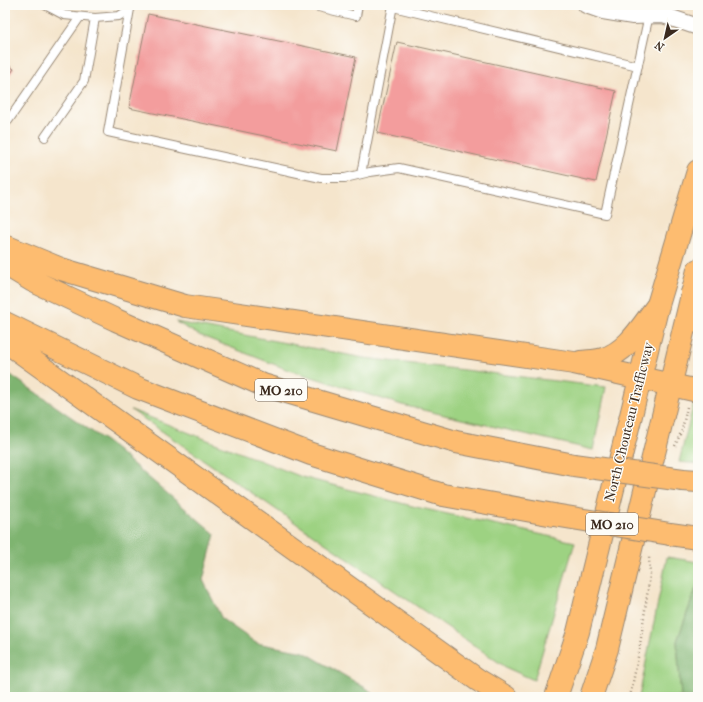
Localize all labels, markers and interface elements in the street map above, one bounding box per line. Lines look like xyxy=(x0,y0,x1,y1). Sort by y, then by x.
north arrow xyxy=(645,18,685,58)
text: N xyxy=(652,38,667,54)
street label: North Chouteau Trafficway xyxy=(601,340,657,504)
road number: MO 210 xyxy=(255,379,307,401)
road number: MO 210 xyxy=(586,513,638,535)

